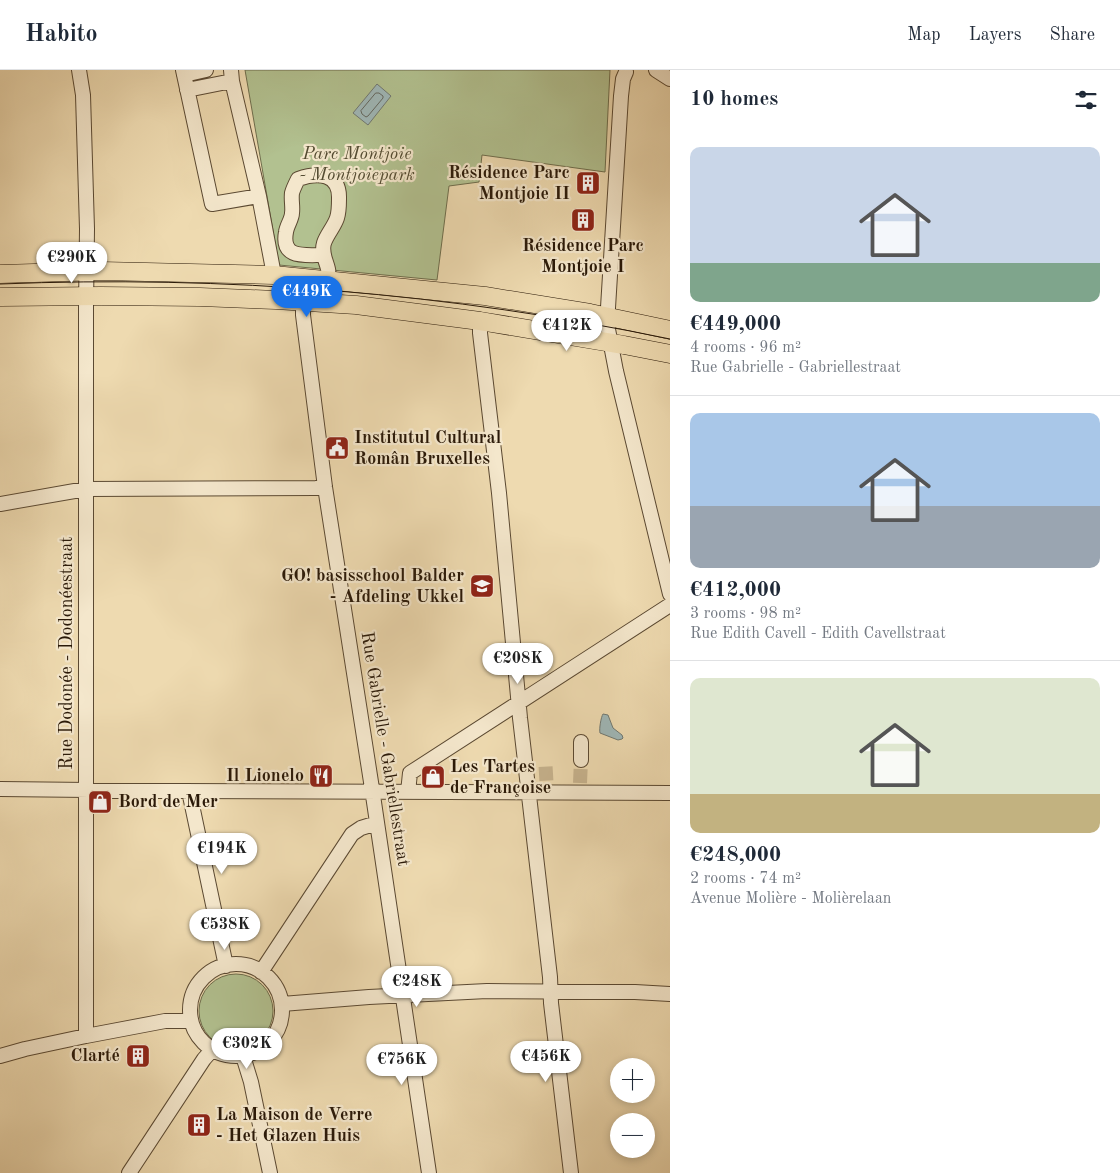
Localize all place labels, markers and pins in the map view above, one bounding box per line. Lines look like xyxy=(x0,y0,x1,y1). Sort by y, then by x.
place label: Résidence Parc Montjoie II xyxy=(448,164,570,203)
building icon: Résidence Parc Montjoie II xyxy=(575,170,601,196)
building icon: Résidence Parc Montjoie I xyxy=(570,207,596,233)
place label: Résidence Parc Montjoie I xyxy=(522,237,644,276)
pin: €290K xyxy=(37,242,107,284)
pin: €449K xyxy=(272,276,342,318)
pin: €412K xyxy=(532,310,602,352)
place label: Institutul Cultural Român Bruxelles xyxy=(354,429,502,468)
public building icon: Institutul Cultural Român Bruxelles xyxy=(324,435,350,461)
place label: GO! basisschool Balder - Afdeling Ukkel xyxy=(281,567,464,606)
school or university icon: GO! basisschool Balder - Afdeling Ukkel xyxy=(469,573,495,599)
pin: €208K xyxy=(483,642,553,685)
place label: Les Tartes de Françoise xyxy=(450,758,551,797)
restaurant icon: Il Lionelo xyxy=(308,763,334,789)
shop icon: Les Tartes de Françoise xyxy=(420,764,446,790)
place label: Il Lionelo xyxy=(226,767,304,785)
shop icon: Bord de Mer xyxy=(87,789,113,815)
place label: Bord de Mer xyxy=(118,793,218,811)
pin: €194K xyxy=(187,832,257,875)
pin: €538K xyxy=(190,908,260,951)
pin: €248K xyxy=(382,966,452,1008)
pin: €302K xyxy=(212,1028,282,1070)
pin: €456K xyxy=(511,1040,581,1083)
building icon: Clarté xyxy=(125,1043,151,1069)
pin: €756K xyxy=(367,1044,437,1086)
place label: Clarté xyxy=(71,1047,120,1065)
place label: La Maison de Verre - Het Glazen Huis xyxy=(216,1106,373,1145)
building icon: La Maison de Verre - Het Glazen Huis xyxy=(186,1112,212,1138)

